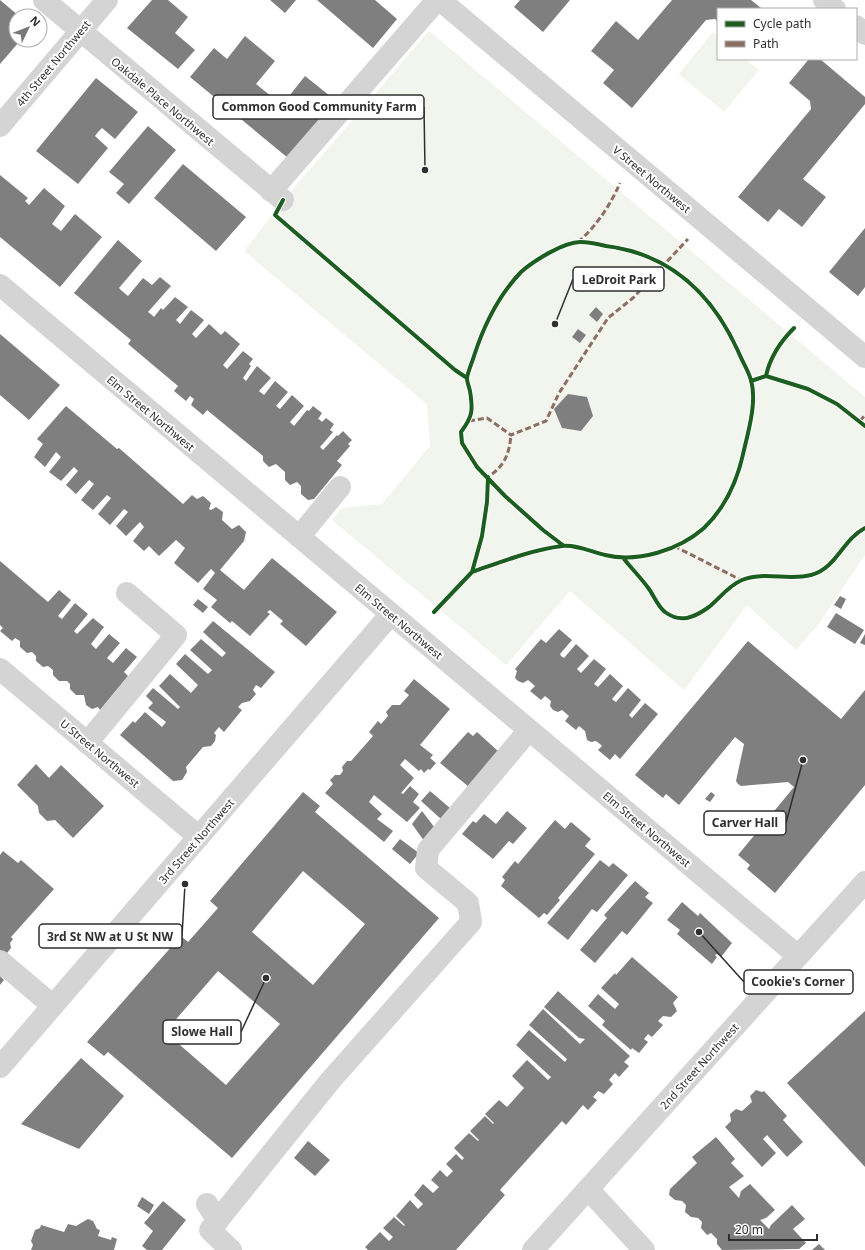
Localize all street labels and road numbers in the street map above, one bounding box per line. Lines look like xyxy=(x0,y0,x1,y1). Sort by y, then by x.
street label: 4th Street Northwest xyxy=(13,17,93,109)
street label: Oakdale Place Northwest xyxy=(108,54,218,149)
street label: V Street Northwest xyxy=(610,142,694,216)
street label: Elm Street Northwest xyxy=(104,372,198,454)
street label: Elm Street Northwest xyxy=(352,580,446,662)
street label: U Street Northwest xyxy=(57,715,143,791)
street label: Elm Street Northwest xyxy=(600,788,694,870)
street label: 3rd Street Northwest xyxy=(155,795,237,887)
street label: 2nd Street Northwest xyxy=(656,1020,742,1112)

